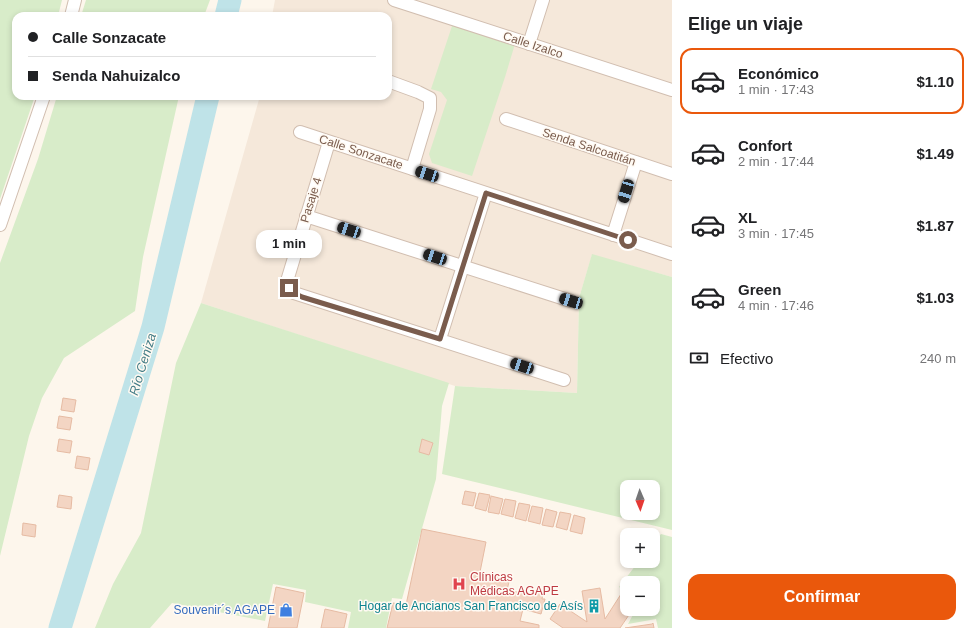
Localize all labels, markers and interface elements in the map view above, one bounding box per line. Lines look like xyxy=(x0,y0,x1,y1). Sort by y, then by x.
text: Elige un viaje xyxy=(688,14,803,34)
text: Calle Sonzacate xyxy=(52,29,166,46)
street label: Calle Izalco xyxy=(501,29,565,61)
icon: car xyxy=(690,63,726,99)
text: Económico xyxy=(738,65,819,82)
text: Senda Nahuizalco xyxy=(52,67,180,84)
text: $1.10 xyxy=(916,73,954,90)
text: 1 min · 17:43 xyxy=(738,82,814,97)
street label: Senda Salcoatitán xyxy=(541,125,637,169)
street label: Calle Sonzacate xyxy=(317,132,405,172)
icon: car xyxy=(690,135,726,171)
text: Confort xyxy=(738,137,792,154)
text: $1.49 xyxy=(916,145,954,162)
text: 2 min · 17:44 xyxy=(738,154,814,169)
car xyxy=(414,165,440,183)
street label: Pasaje 4 xyxy=(297,175,325,224)
car xyxy=(617,178,635,204)
icon: car xyxy=(690,207,726,243)
text: XL xyxy=(738,209,757,226)
text: $1.87 xyxy=(916,217,954,234)
car xyxy=(336,221,362,239)
text: 3 min · 17:45 xyxy=(738,226,814,241)
callout: 1 min xyxy=(256,230,322,258)
route start xyxy=(619,231,637,249)
text: 1 min xyxy=(272,236,306,251)
car xyxy=(422,248,448,266)
route end xyxy=(280,279,298,297)
icon: car xyxy=(690,279,726,315)
text: Green xyxy=(738,281,781,298)
text: $1.03 xyxy=(916,289,954,306)
car xyxy=(558,292,584,310)
text: 4 min · 17:46 xyxy=(738,298,814,313)
water label: Río Ceniza xyxy=(126,331,159,397)
icon: cash xyxy=(688,347,710,369)
text: Efectivo xyxy=(720,350,773,367)
text: 240 m xyxy=(920,351,956,366)
car xyxy=(509,357,535,375)
north arrow xyxy=(620,480,660,520)
map controls xyxy=(620,480,660,616)
button: + xyxy=(620,528,660,568)
place label: Clínicas Médicas AGAPE xyxy=(470,570,559,598)
button: Confirmar xyxy=(688,574,956,620)
hospital icon: Clínicas Médicas AGAPE xyxy=(451,576,467,592)
button: − xyxy=(620,576,660,616)
building icon: Hogar de Ancianos San Francisco de Asís xyxy=(586,598,602,614)
place label: Hogar de Ancianos San Francisco de Asís xyxy=(359,599,583,613)
shop icon: Souvenir´s AGAPE xyxy=(278,602,294,618)
place label: Souvenir´s AGAPE xyxy=(174,603,275,617)

